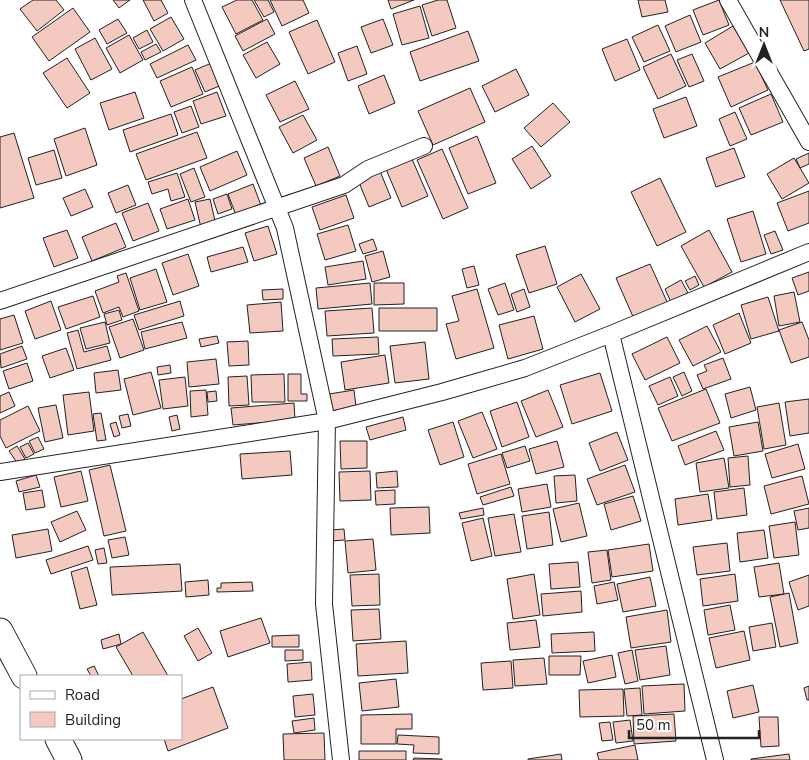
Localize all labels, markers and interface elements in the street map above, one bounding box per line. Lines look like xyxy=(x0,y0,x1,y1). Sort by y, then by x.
north arrow xyxy=(739,20,789,70)
text: N xyxy=(759,23,769,42)
legend xyxy=(20,675,182,740)
text: Road xyxy=(65,685,100,705)
scale bar xyxy=(629,708,759,740)
text: Building xyxy=(65,710,121,730)
text: 50 m xyxy=(636,715,671,735)

